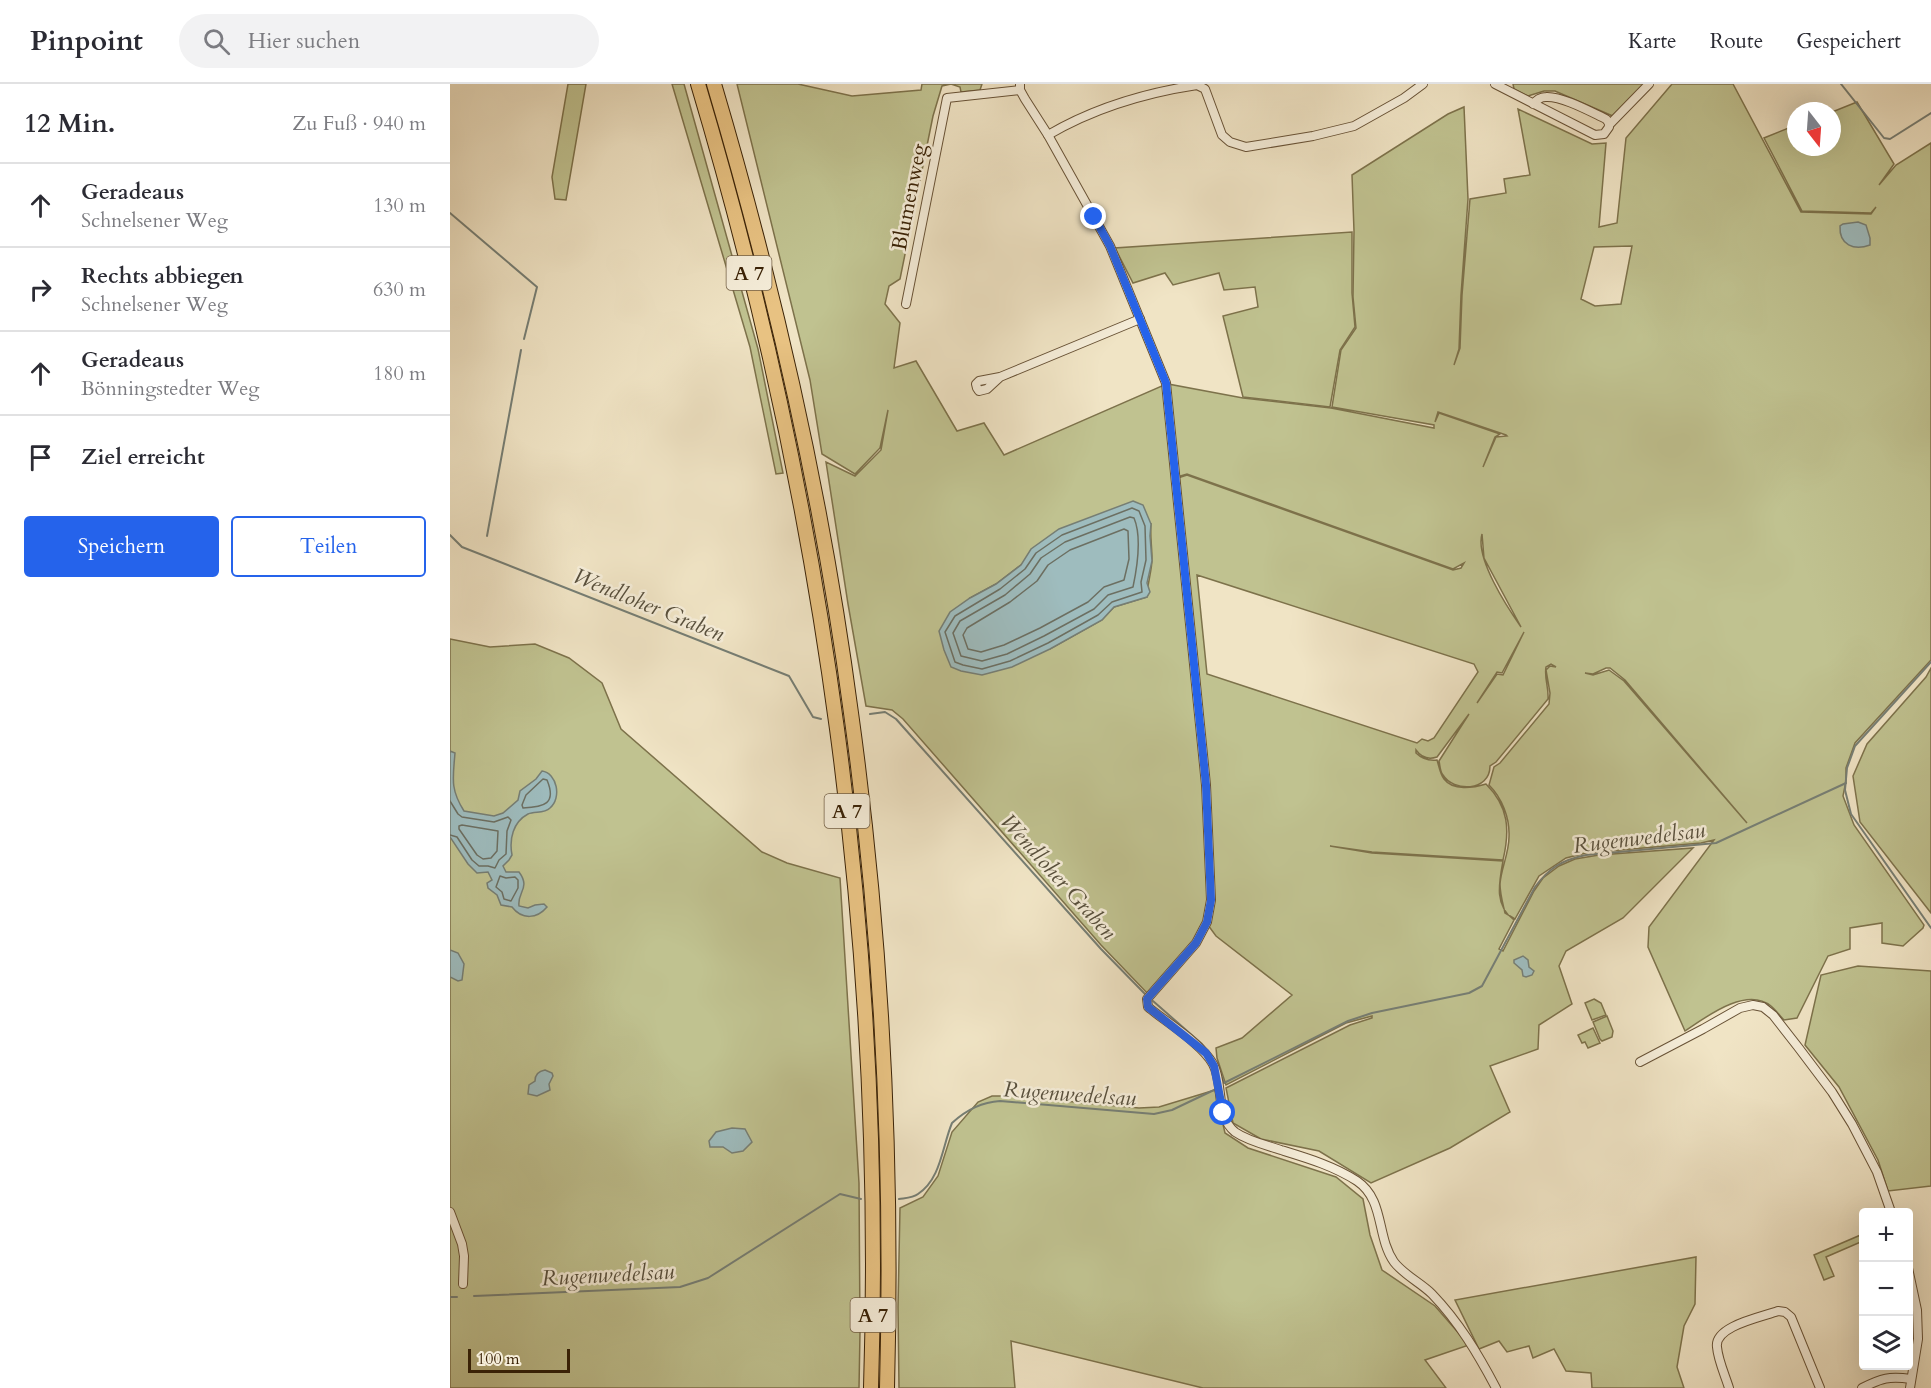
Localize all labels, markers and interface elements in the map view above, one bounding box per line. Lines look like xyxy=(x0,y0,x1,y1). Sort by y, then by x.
search box xyxy=(179,14,599,68)
text: Pinpoint xyxy=(30,22,143,60)
icon: search xyxy=(200,25,233,58)
text: Hier suchen xyxy=(248,26,360,56)
text: Karte xyxy=(1628,27,1677,56)
text: Route xyxy=(1710,27,1763,56)
text: Gespeichert xyxy=(1796,27,1901,56)
north arrow xyxy=(1787,102,1841,156)
text: 12 Min. xyxy=(24,106,115,141)
text: Zu Fuß · 940 m xyxy=(292,110,426,137)
street label: Blumenweg xyxy=(885,141,934,253)
text: Geradeaus xyxy=(81,177,184,207)
icon: ahead xyxy=(24,189,57,222)
text: 130 m xyxy=(373,192,426,219)
route end xyxy=(1080,203,1106,229)
text: Schnelsener Weg xyxy=(81,207,228,234)
road number: A 7 xyxy=(726,256,772,290)
text: Rechts abbiegen xyxy=(81,261,244,291)
icon: right xyxy=(24,273,57,306)
text: 630 m xyxy=(373,276,426,303)
text: Schnelsener Weg xyxy=(81,291,228,318)
text: Geradeaus xyxy=(81,345,184,375)
icon: ahead xyxy=(24,357,57,390)
text: 180 m xyxy=(373,360,426,387)
text: Bönningstedter Weg xyxy=(81,375,260,402)
icon: arrive xyxy=(24,441,57,474)
text: Ziel erreicht xyxy=(81,442,205,472)
button: Speichern xyxy=(24,516,219,577)
button: Teilen xyxy=(231,516,426,577)
water label: Wendloher Graben xyxy=(569,561,729,649)
road number: A 7 xyxy=(824,794,870,828)
water label: Wendloher Graben xyxy=(993,807,1123,947)
water label: Rugenwedelsau xyxy=(1571,815,1707,861)
water label: Rugenwedelsau xyxy=(1003,1074,1137,1114)
route start xyxy=(1209,1099,1235,1125)
map controls xyxy=(1859,1208,1913,1370)
button: + xyxy=(1859,1208,1913,1262)
water label: Rugenwedelsau xyxy=(541,1257,675,1293)
button: − xyxy=(1859,1262,1913,1316)
road number: A 7 xyxy=(850,1298,896,1332)
button: layers xyxy=(1859,1316,1913,1370)
scale bar xyxy=(468,1346,570,1374)
text: 100 m xyxy=(477,1348,519,1370)

